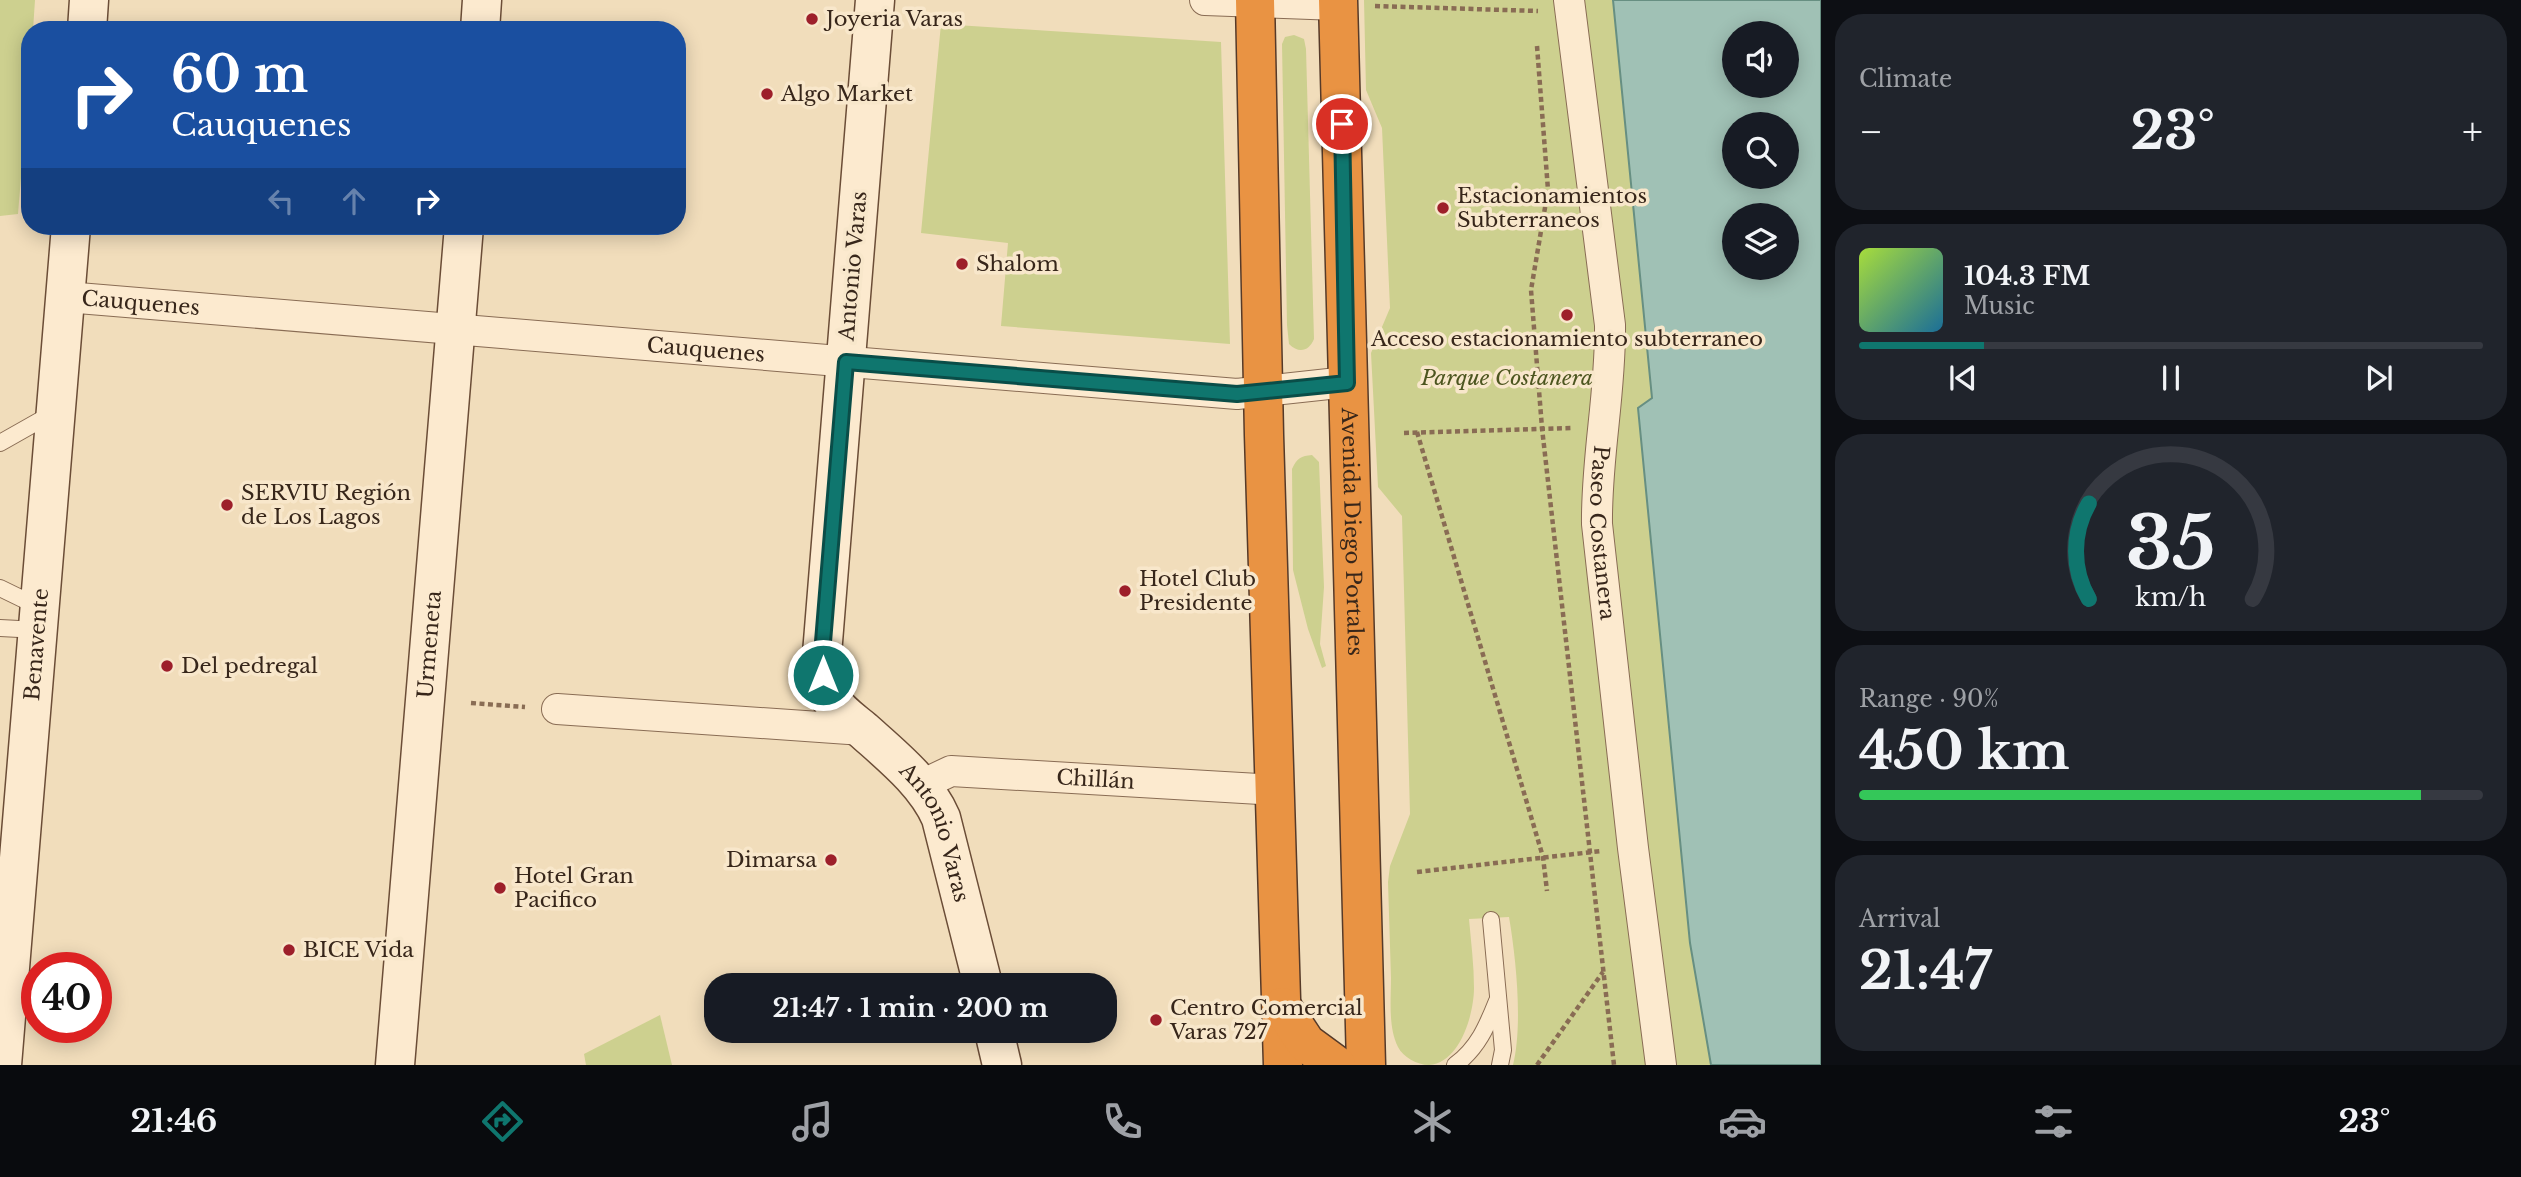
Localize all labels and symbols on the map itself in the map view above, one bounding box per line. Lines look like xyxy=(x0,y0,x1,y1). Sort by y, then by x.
place label: Joyeria Varas xyxy=(823,6,963,32)
marker: Joyeria Varas xyxy=(804,11,820,27)
place label: Algo Market xyxy=(780,81,913,107)
marker: Algo Market xyxy=(759,86,775,102)
pin xyxy=(1312,94,1372,154)
place label: Estacionamientos Subterraneos xyxy=(1457,183,1647,233)
street label: Antonio Varas xyxy=(833,190,872,343)
marker: Estacionamientos Subterraneos xyxy=(1435,200,1451,216)
place label: Shalom xyxy=(976,251,1059,277)
marker: Shalom xyxy=(954,256,970,272)
street label: Cauquenes xyxy=(81,285,201,321)
marker: Acceso estacionamiento subterraneo xyxy=(1559,307,1575,323)
place label: Acceso estacionamiento subterraneo xyxy=(1370,326,1763,352)
street label: Cauquenes xyxy=(646,332,766,368)
park label: Parque Costanera xyxy=(1420,365,1593,391)
street label: Avenida Diego Portales xyxy=(1336,406,1368,656)
street label: Paseo Costanera xyxy=(1584,444,1621,622)
place label: SERVIU Región de Los Lagos xyxy=(241,480,411,530)
marker: SERVIU Región de Los Lagos xyxy=(219,497,235,513)
place label: Hotel Club Presidente xyxy=(1139,566,1256,616)
marker: Hotel Club Presidente xyxy=(1117,583,1133,599)
street label: Benavente xyxy=(19,587,54,702)
street label: Urmeneta xyxy=(412,589,447,699)
position arrow xyxy=(786,638,860,712)
place label: Del pedregal xyxy=(181,653,318,679)
marker: Del pedregal xyxy=(159,658,175,674)
street label: Antonio Varas xyxy=(893,757,975,905)
street label: Chillán xyxy=(1056,764,1135,795)
place label: Dimarsa xyxy=(726,847,817,873)
marker: Dimarsa xyxy=(823,852,839,868)
place label: Hotel Gran Pacifico xyxy=(514,863,634,913)
marker: Hotel Gran Pacifico xyxy=(492,880,508,896)
place label: BICE Vida xyxy=(303,937,414,963)
marker: BICE Vida xyxy=(281,942,297,958)
speed limit sign: 40 xyxy=(21,952,112,1043)
place label: Centro Comercial Varas 727 xyxy=(1169,995,1363,1045)
marker: Centro Comercial Varas 727 xyxy=(1148,1012,1164,1028)

